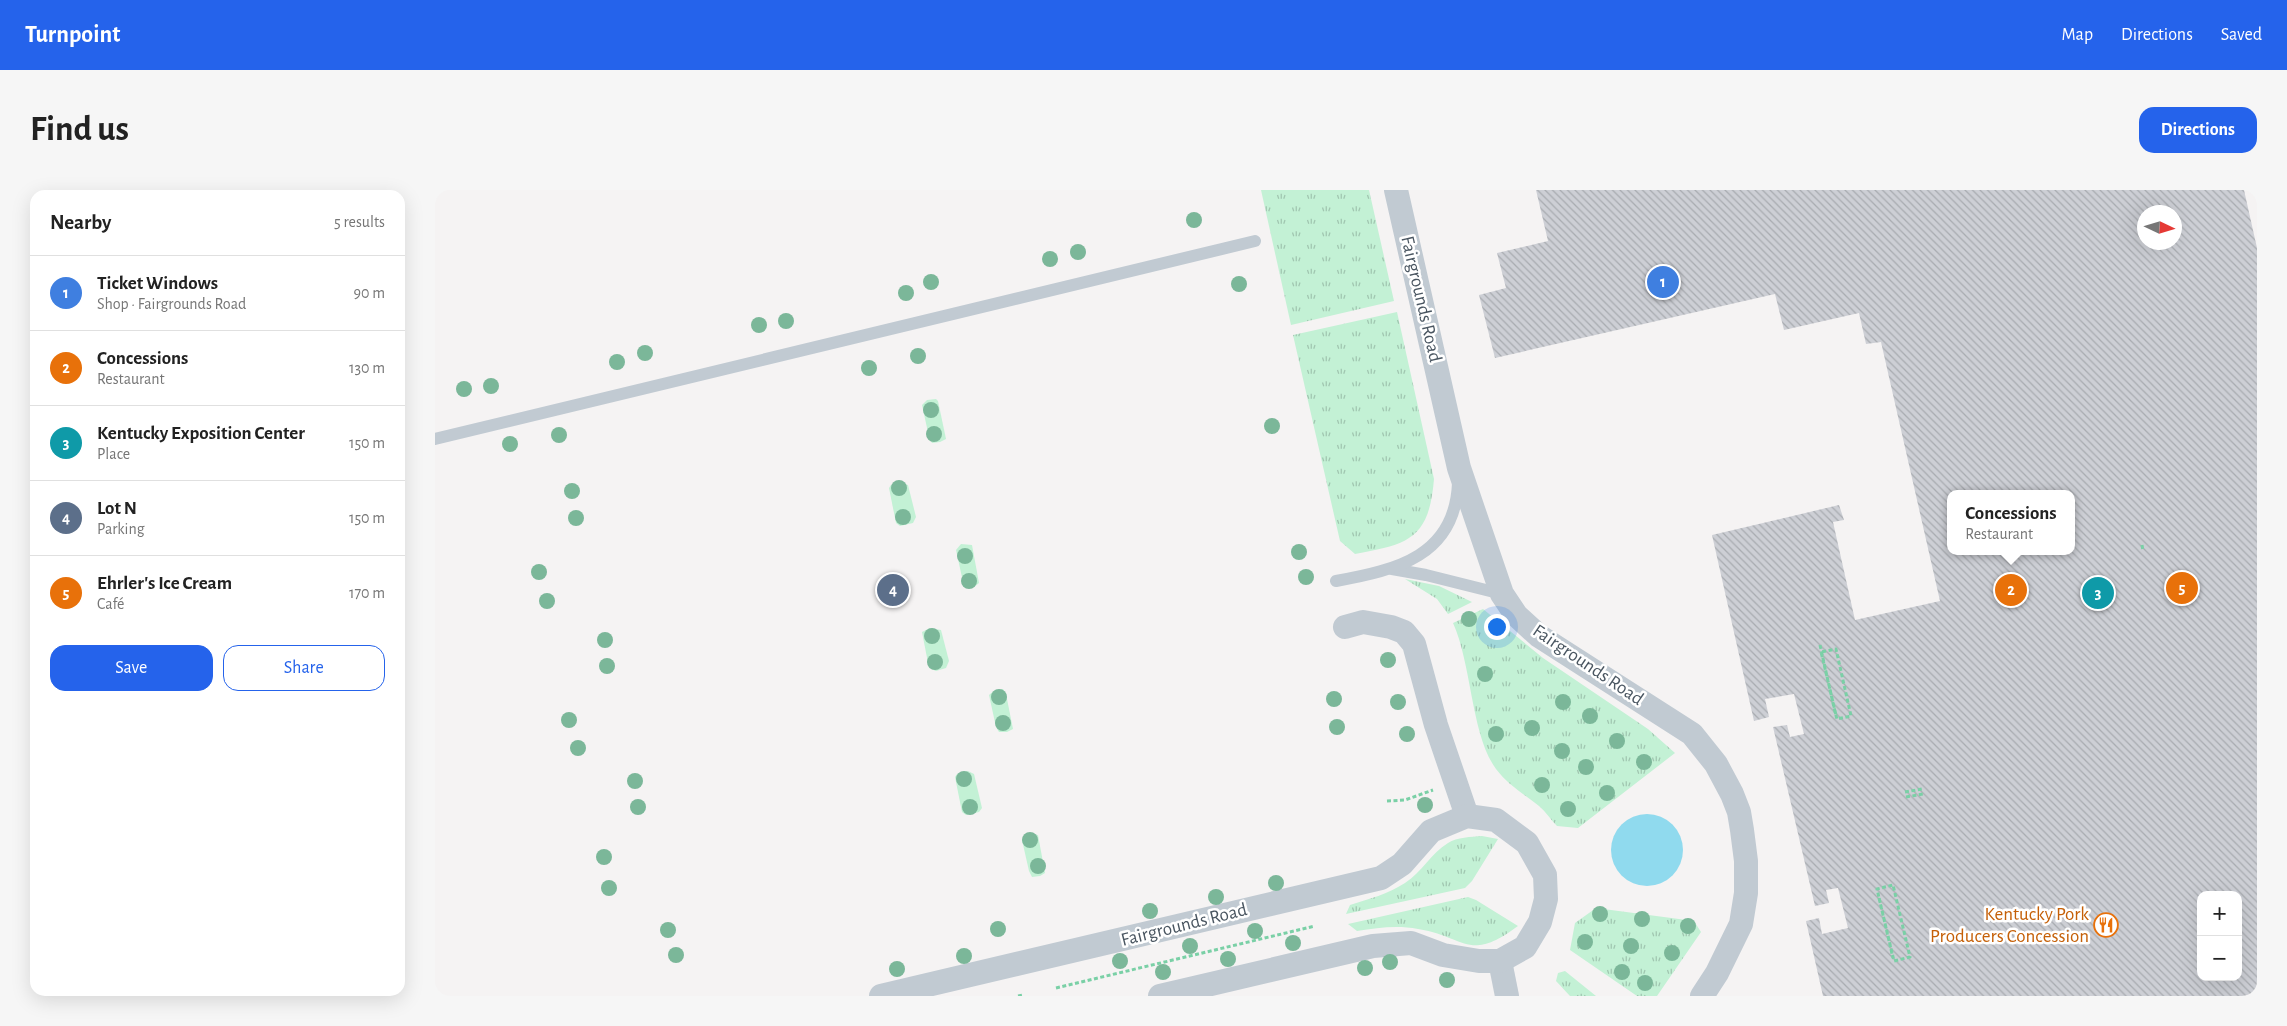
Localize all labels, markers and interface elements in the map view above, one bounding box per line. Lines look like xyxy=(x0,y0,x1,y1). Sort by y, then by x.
text: Turnpoint xyxy=(25,23,120,47)
text: Map xyxy=(2062,26,2093,44)
text: Directions xyxy=(2121,26,2193,44)
text: Saved xyxy=(2221,26,2262,44)
button: Directions xyxy=(2139,107,2257,153)
text: Find us xyxy=(30,112,129,147)
north arrow xyxy=(2137,205,2182,250)
text: Nearby xyxy=(50,212,111,233)
text: 5 results xyxy=(334,214,385,230)
street label: Fairgrounds Road xyxy=(1397,234,1445,364)
pin: 1 xyxy=(1647,263,1679,301)
text: Ticket Windows xyxy=(97,274,218,293)
text: 1 xyxy=(63,285,69,301)
text: 90 m xyxy=(354,285,385,301)
text: Shop · Fairgrounds Road xyxy=(97,296,246,312)
text: Concessions xyxy=(97,349,188,368)
text: 2 xyxy=(62,360,70,376)
text: 130 m xyxy=(349,360,385,376)
text: Restaurant xyxy=(97,371,165,387)
text: Kentucky Exposition Center xyxy=(97,424,305,443)
text: 3 xyxy=(63,435,69,451)
text: 150 m xyxy=(349,435,385,451)
text: Place xyxy=(97,446,130,462)
popup xyxy=(1947,490,2075,555)
text: Lot N xyxy=(97,499,137,518)
text: Concessions xyxy=(1965,504,2057,523)
text: 4 xyxy=(62,510,70,526)
text: 150 m xyxy=(349,510,385,526)
text: Parking xyxy=(97,521,145,537)
text: Restaurant xyxy=(1965,526,2033,542)
pin: 5 xyxy=(2166,569,2198,607)
pin: 4 xyxy=(877,571,909,609)
pin: 2 xyxy=(1995,571,2027,609)
text: Ehrler's Ice Cream xyxy=(97,574,232,593)
pin: 3 xyxy=(2082,574,2114,612)
text: 5 xyxy=(63,585,69,601)
text: 170 m xyxy=(349,585,385,601)
text: Café xyxy=(97,596,125,612)
your location xyxy=(1484,614,1510,640)
street label: Fairgrounds Road xyxy=(1529,621,1647,709)
button: Save xyxy=(50,645,213,691)
button: Share xyxy=(223,645,385,691)
map controls xyxy=(2197,891,2242,981)
button: + xyxy=(2197,891,2242,936)
street label: Fairgrounds Road xyxy=(1119,900,1249,950)
place label: Kentucky Pork Producers Concession xyxy=(1930,905,2089,946)
restaurant icon: Kentucky Pork Producers Concession xyxy=(2093,912,2119,938)
button: − xyxy=(2197,936,2242,981)

